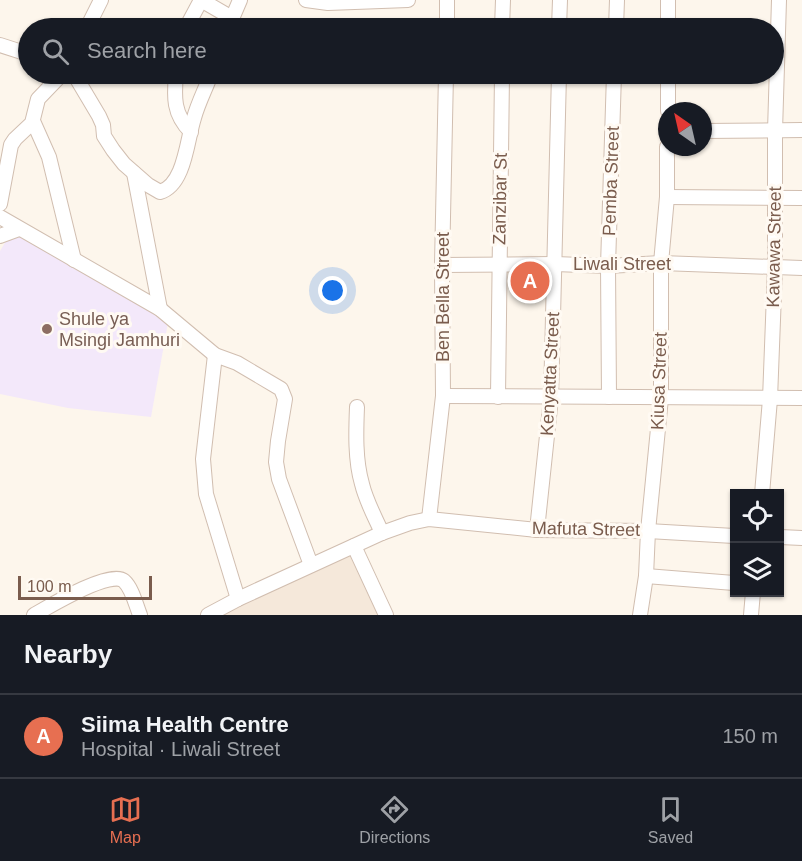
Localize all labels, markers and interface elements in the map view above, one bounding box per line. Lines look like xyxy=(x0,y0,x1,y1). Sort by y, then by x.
search box xyxy=(18,18,784,84)
icon: search xyxy=(39,35,72,68)
text: Search here xyxy=(87,38,207,63)
north arrow xyxy=(658,102,712,156)
street label: Pemba Street xyxy=(599,126,623,236)
street label: Zanzibar St xyxy=(489,153,511,245)
street label: Kawawa Street xyxy=(763,186,785,308)
street label: Ben Bella Street xyxy=(433,232,453,362)
street label: Liwali Street xyxy=(573,254,671,274)
pin: A xyxy=(510,258,550,304)
your location xyxy=(318,276,347,305)
place label: Shule ya Msingi Jamhuri xyxy=(59,309,180,350)
street label: Kenyatta Street xyxy=(537,312,563,436)
marker: Shule ya Msingi Jamhuri xyxy=(40,322,54,336)
street label: Kiusa Street xyxy=(647,332,671,430)
map controls xyxy=(730,489,784,597)
button: locate xyxy=(730,489,784,543)
street label: Mafuta Street xyxy=(532,518,640,540)
button: layers xyxy=(730,543,784,597)
scale bar xyxy=(18,573,152,600)
text: 100 m xyxy=(27,578,71,595)
text: Nearby xyxy=(24,639,112,669)
text: Siima Health Centre xyxy=(81,712,289,737)
text: A xyxy=(36,725,51,747)
text: 150 m xyxy=(722,725,778,747)
text: Hospital · Liwali Street xyxy=(81,738,280,760)
tab: Map xyxy=(109,793,142,847)
tab: Directions xyxy=(359,793,430,847)
tab: Saved xyxy=(648,793,693,847)

